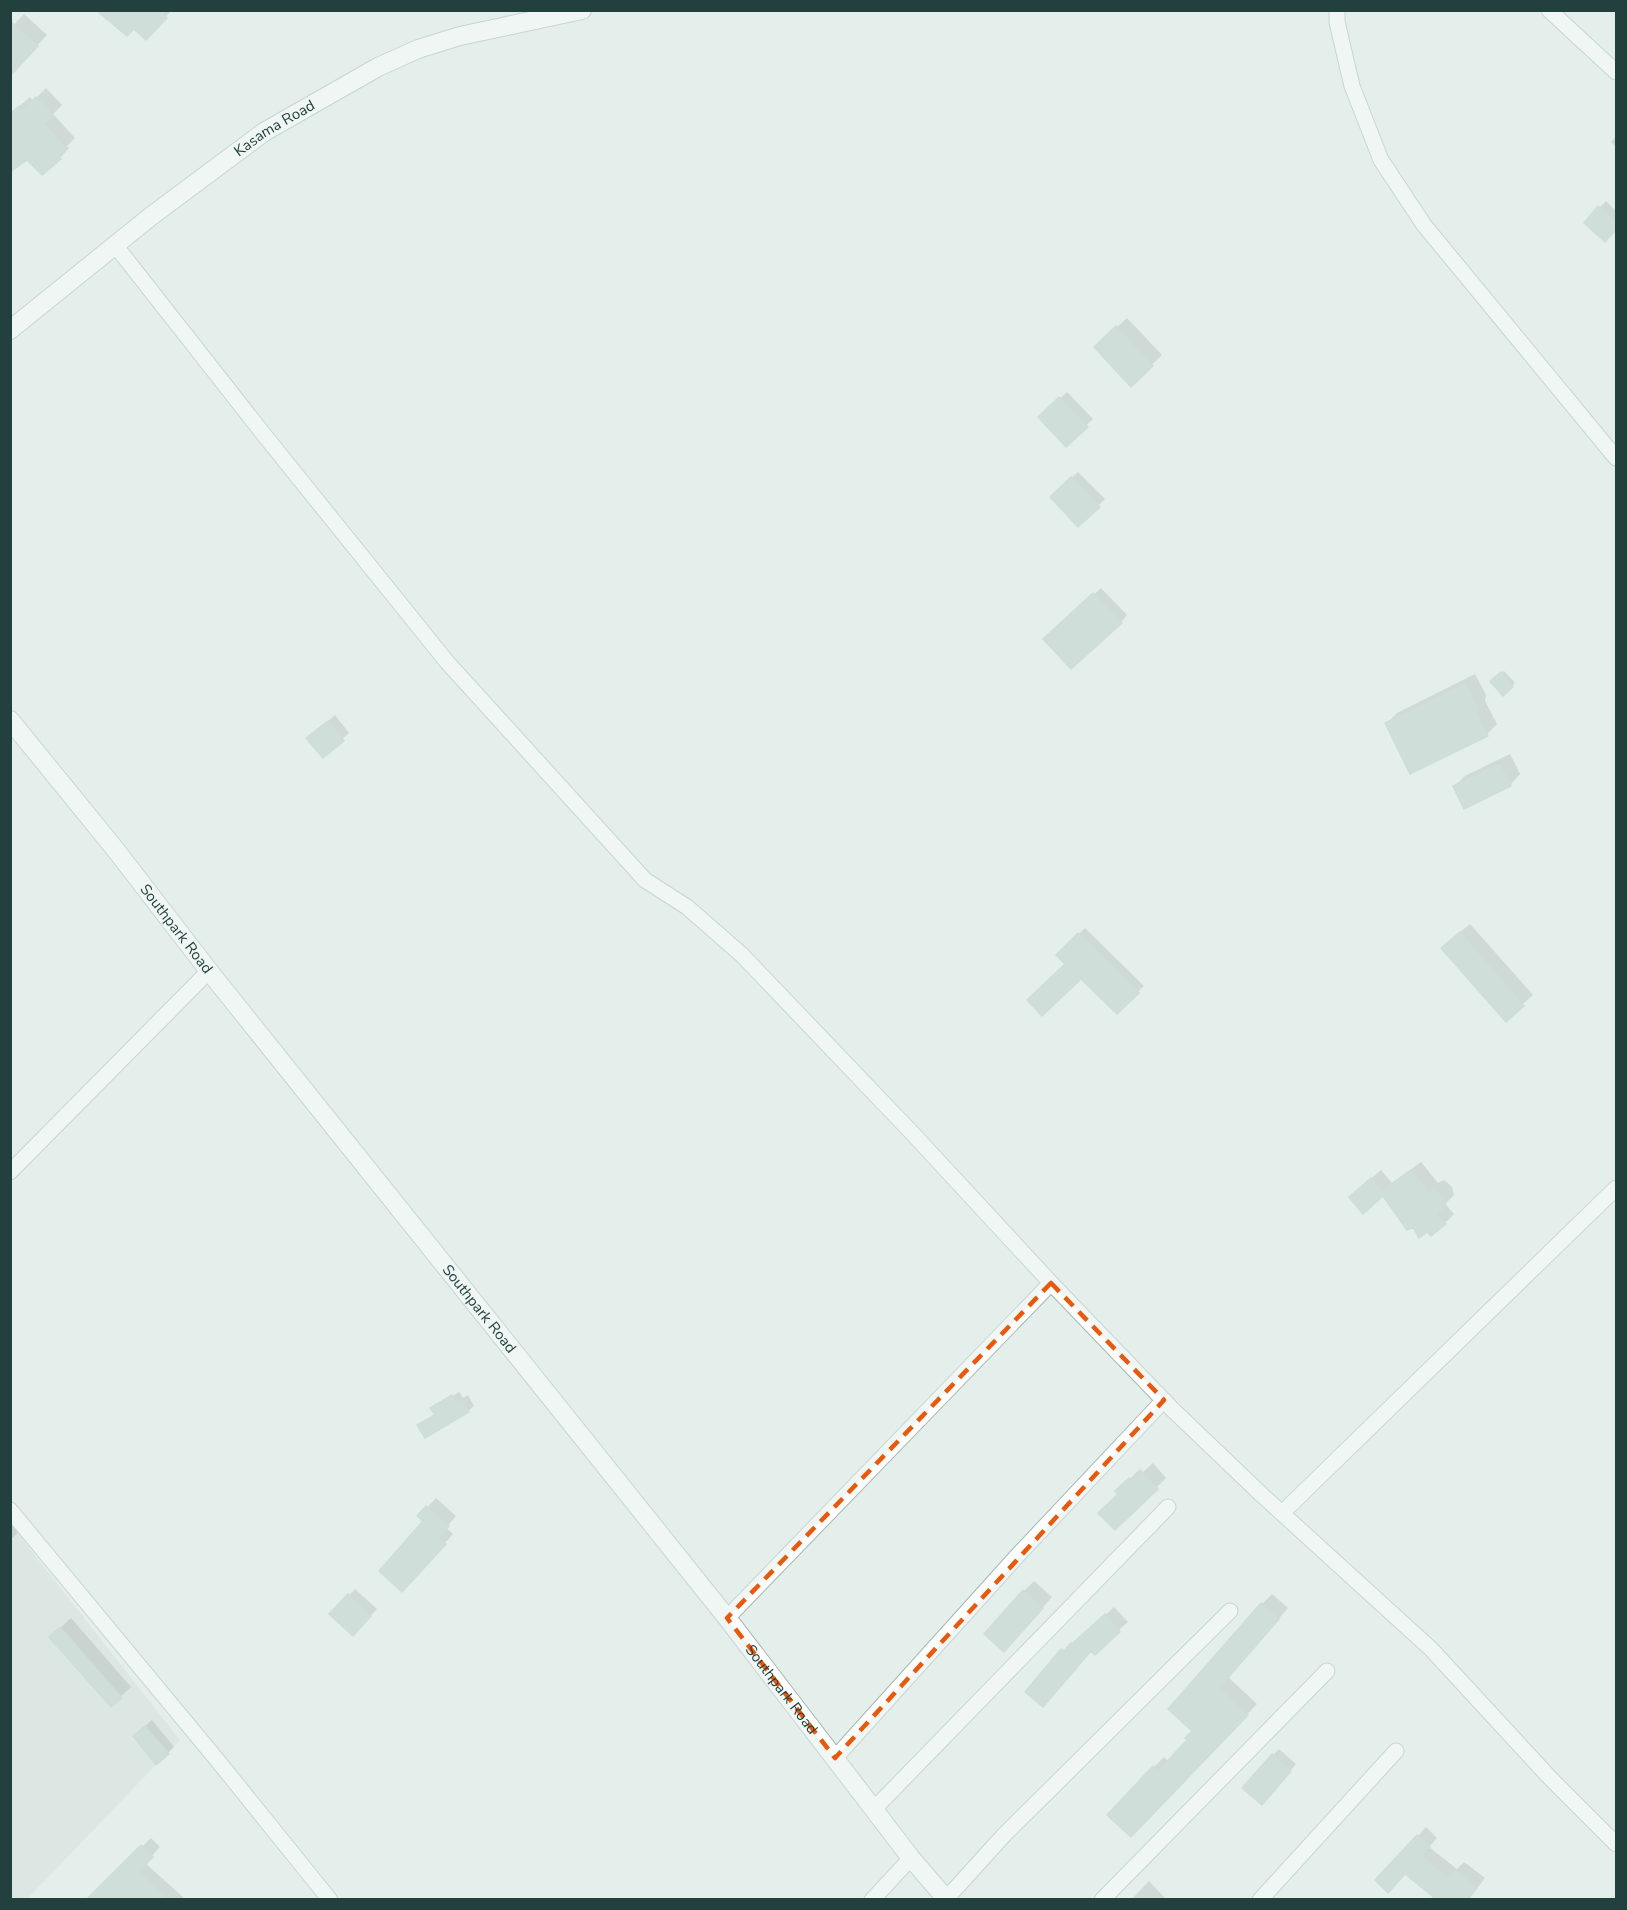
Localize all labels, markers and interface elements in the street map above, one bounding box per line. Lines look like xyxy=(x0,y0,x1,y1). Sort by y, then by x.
street label: Kasama Road xyxy=(230,95,318,161)
street label: Southpark Road xyxy=(136,880,217,978)
street label: Southpark Road xyxy=(438,1260,521,1357)
street label: Southpark Road xyxy=(741,1640,823,1738)

